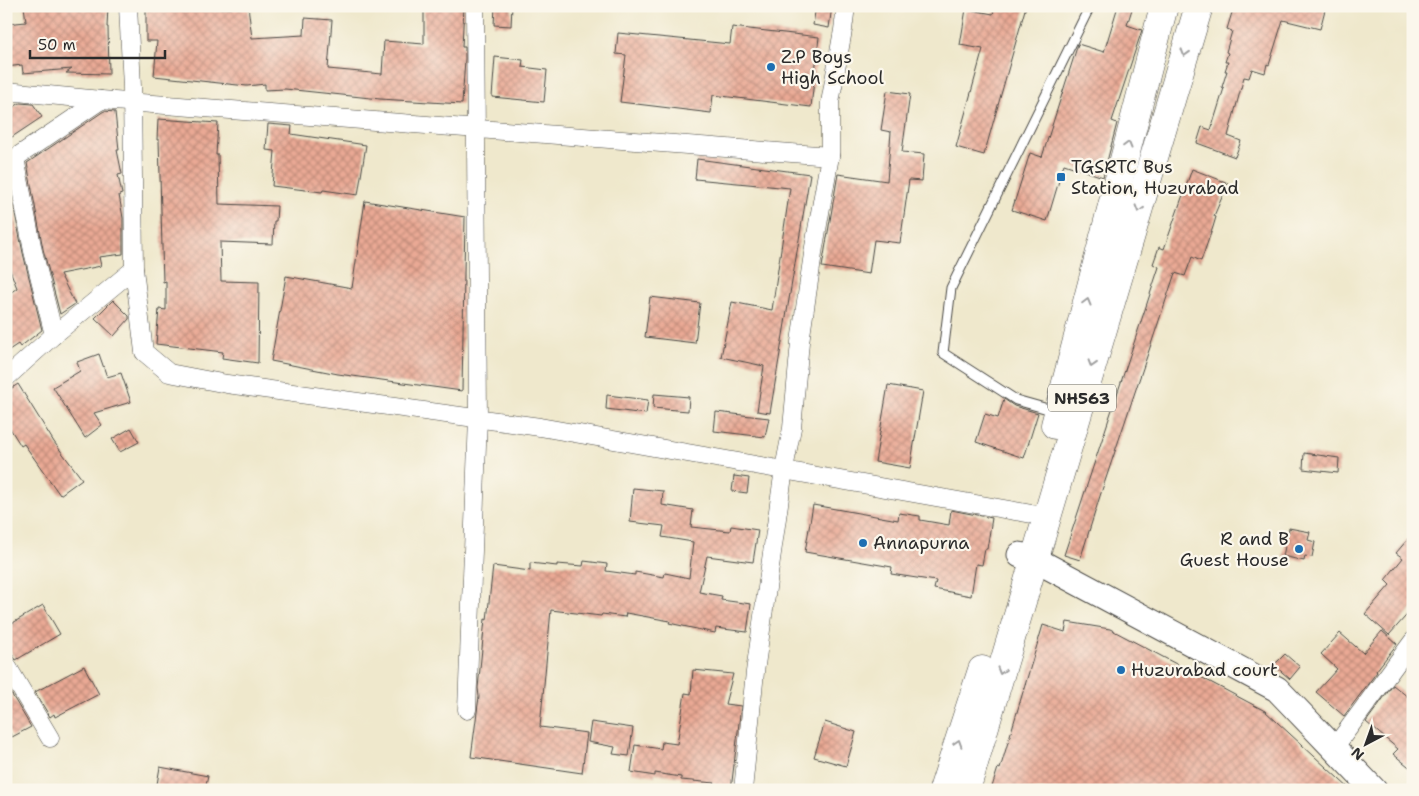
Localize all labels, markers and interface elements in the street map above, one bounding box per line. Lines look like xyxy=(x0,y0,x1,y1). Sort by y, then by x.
scale bar xyxy=(30,28,165,60)
text: 50 m xyxy=(38,35,76,55)
place label: Z.P Boys High School xyxy=(781,45,884,90)
one-way arrow xyxy=(1180,48,1190,57)
marker: Z.P Boys High School xyxy=(765,61,777,73)
one-way arrow xyxy=(1122,140,1133,149)
place label: TGSRTC Bus Station, Huzurabad xyxy=(1071,155,1239,200)
marker: TGSRTC Bus Station, Huzurabad xyxy=(1055,171,1067,183)
one-way arrow xyxy=(1134,204,1144,212)
one-way arrow xyxy=(1081,298,1092,307)
one-way arrow xyxy=(1088,360,1098,368)
road number: NH563 xyxy=(1048,384,1116,412)
place label: R and B Guest House xyxy=(1180,527,1289,572)
place label: Annapurna xyxy=(873,531,970,555)
marker: Annapurna xyxy=(857,537,869,549)
marker: R and B Guest House xyxy=(1293,543,1305,555)
place label: Huzurabad court xyxy=(1131,658,1278,682)
marker: Huzurabad court xyxy=(1115,664,1127,676)
one-way arrow xyxy=(996,667,1006,675)
north arrow xyxy=(1342,718,1392,768)
one-way arrow xyxy=(953,740,963,748)
text: N xyxy=(1347,743,1368,764)

